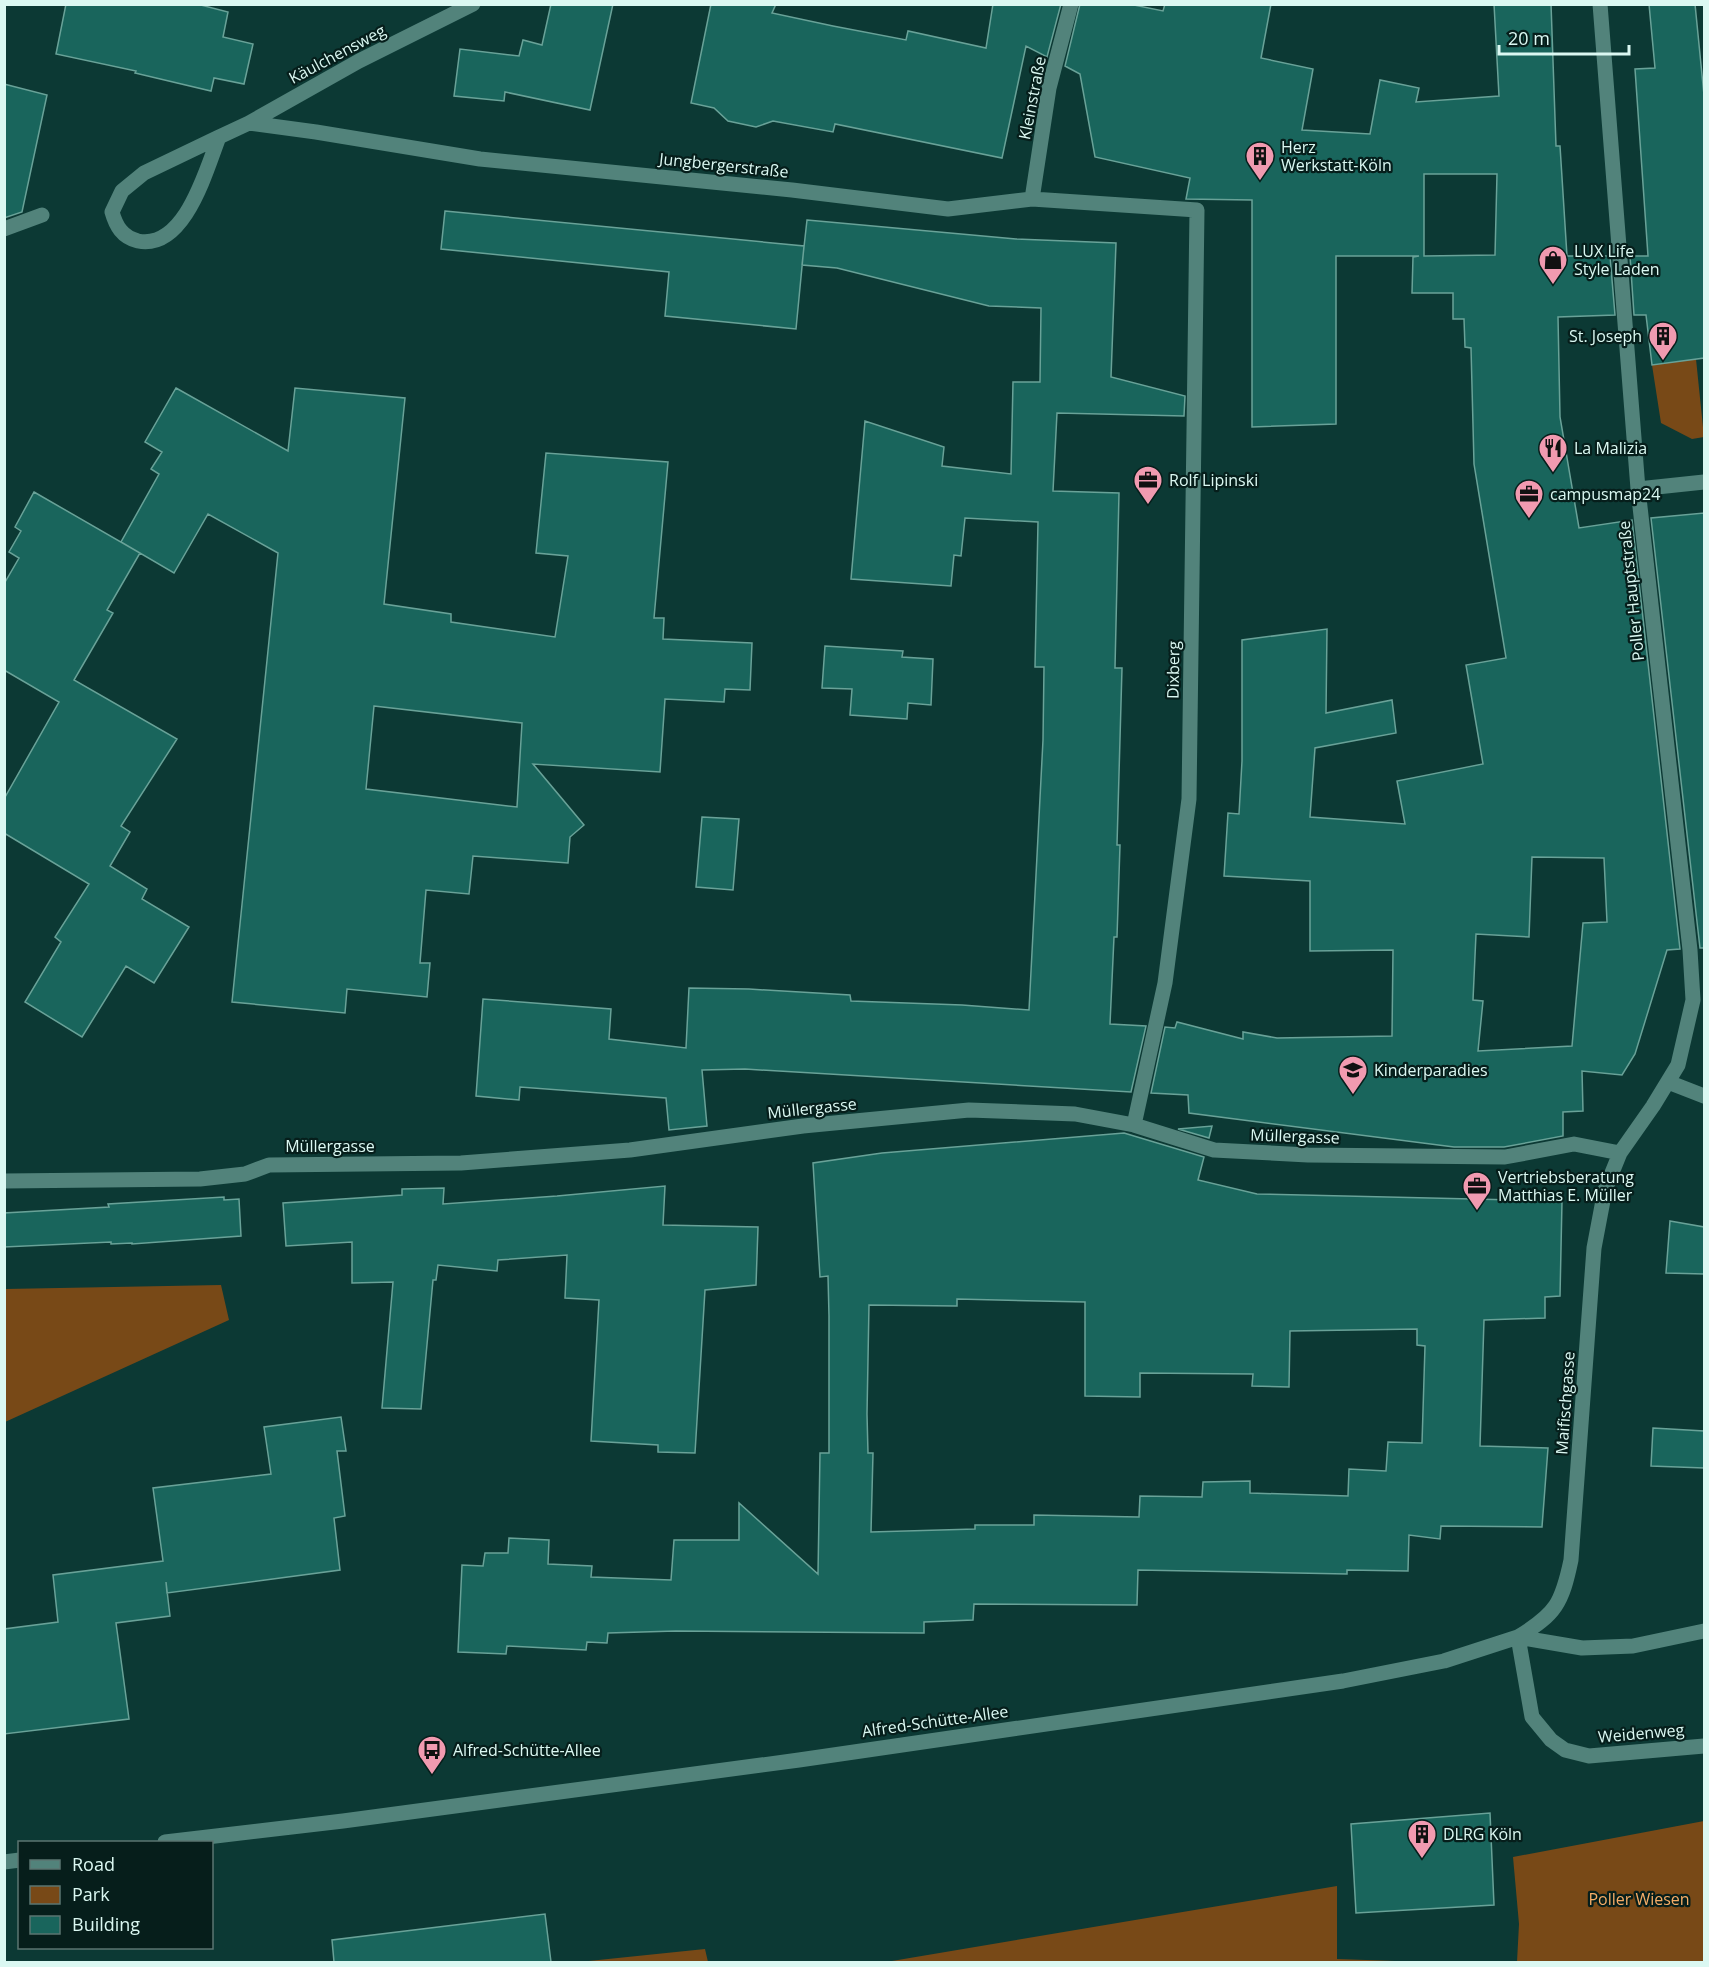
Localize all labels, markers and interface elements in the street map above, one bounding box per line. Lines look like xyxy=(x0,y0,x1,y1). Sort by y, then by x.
scale bar xyxy=(1499,18,1630,56)
street label: Käulchensweg xyxy=(285,19,389,89)
text: 20 m xyxy=(1508,26,1550,50)
street label: Kleinstraße xyxy=(1013,54,1051,142)
place label: Herz Werkstatt-Köln xyxy=(1281,136,1392,176)
building icon: Herz Werkstatt-Köln xyxy=(1244,140,1276,182)
street label: Jungbergerstraße xyxy=(656,147,790,183)
place label: LUX Life Style Laden xyxy=(1574,240,1660,280)
shop icon: LUX Life Style Laden xyxy=(1537,244,1569,286)
building icon: St. Joseph xyxy=(1647,320,1679,362)
place label: St. Joseph xyxy=(1569,325,1642,347)
restaurant icon: La Malizia xyxy=(1537,432,1569,474)
place label: La Malizia xyxy=(1574,437,1647,459)
office icon: Rolf Lipinski xyxy=(1132,464,1164,506)
place label: Rolf Lipinski xyxy=(1169,469,1258,491)
office icon: campusmap24 xyxy=(1513,478,1545,520)
place label: campusmap24 xyxy=(1550,483,1660,505)
street label: Poller Hauptstraße xyxy=(1613,520,1649,662)
street label: Dixberg xyxy=(1161,640,1185,699)
school or university icon: Kinderparadies xyxy=(1337,1054,1369,1096)
place label: Kinderparadies xyxy=(1374,1059,1488,1081)
street label: Müllergasse xyxy=(766,1092,858,1124)
street label: Müllergasse xyxy=(1250,1123,1340,1149)
street label: Müllergasse xyxy=(285,1135,375,1157)
place label: Vertriebsberatung Matthias E. Müller xyxy=(1498,1166,1634,1206)
office icon: Vertriebsberatung Matthias E. Müller xyxy=(1461,1170,1493,1212)
street label: Maifischgasse xyxy=(1550,1351,1580,1455)
street label: Alfred-Schütte-Allee xyxy=(860,1700,1010,1742)
street label: Weidenweg xyxy=(1597,1718,1685,1748)
bus stop icon: Alfred-Schütte-Allee xyxy=(416,1734,448,1776)
place label: Alfred-Schütte-Allee xyxy=(453,1739,601,1761)
building icon: DLRG Köln xyxy=(1406,1818,1438,1860)
place label: DLRG Köln xyxy=(1443,1823,1522,1845)
legend xyxy=(18,1841,213,1949)
text: Road xyxy=(72,1852,115,1876)
text: Park xyxy=(72,1882,110,1906)
park label: Poller Wiesen xyxy=(1588,1888,1690,1910)
text: Building xyxy=(72,1912,140,1936)

